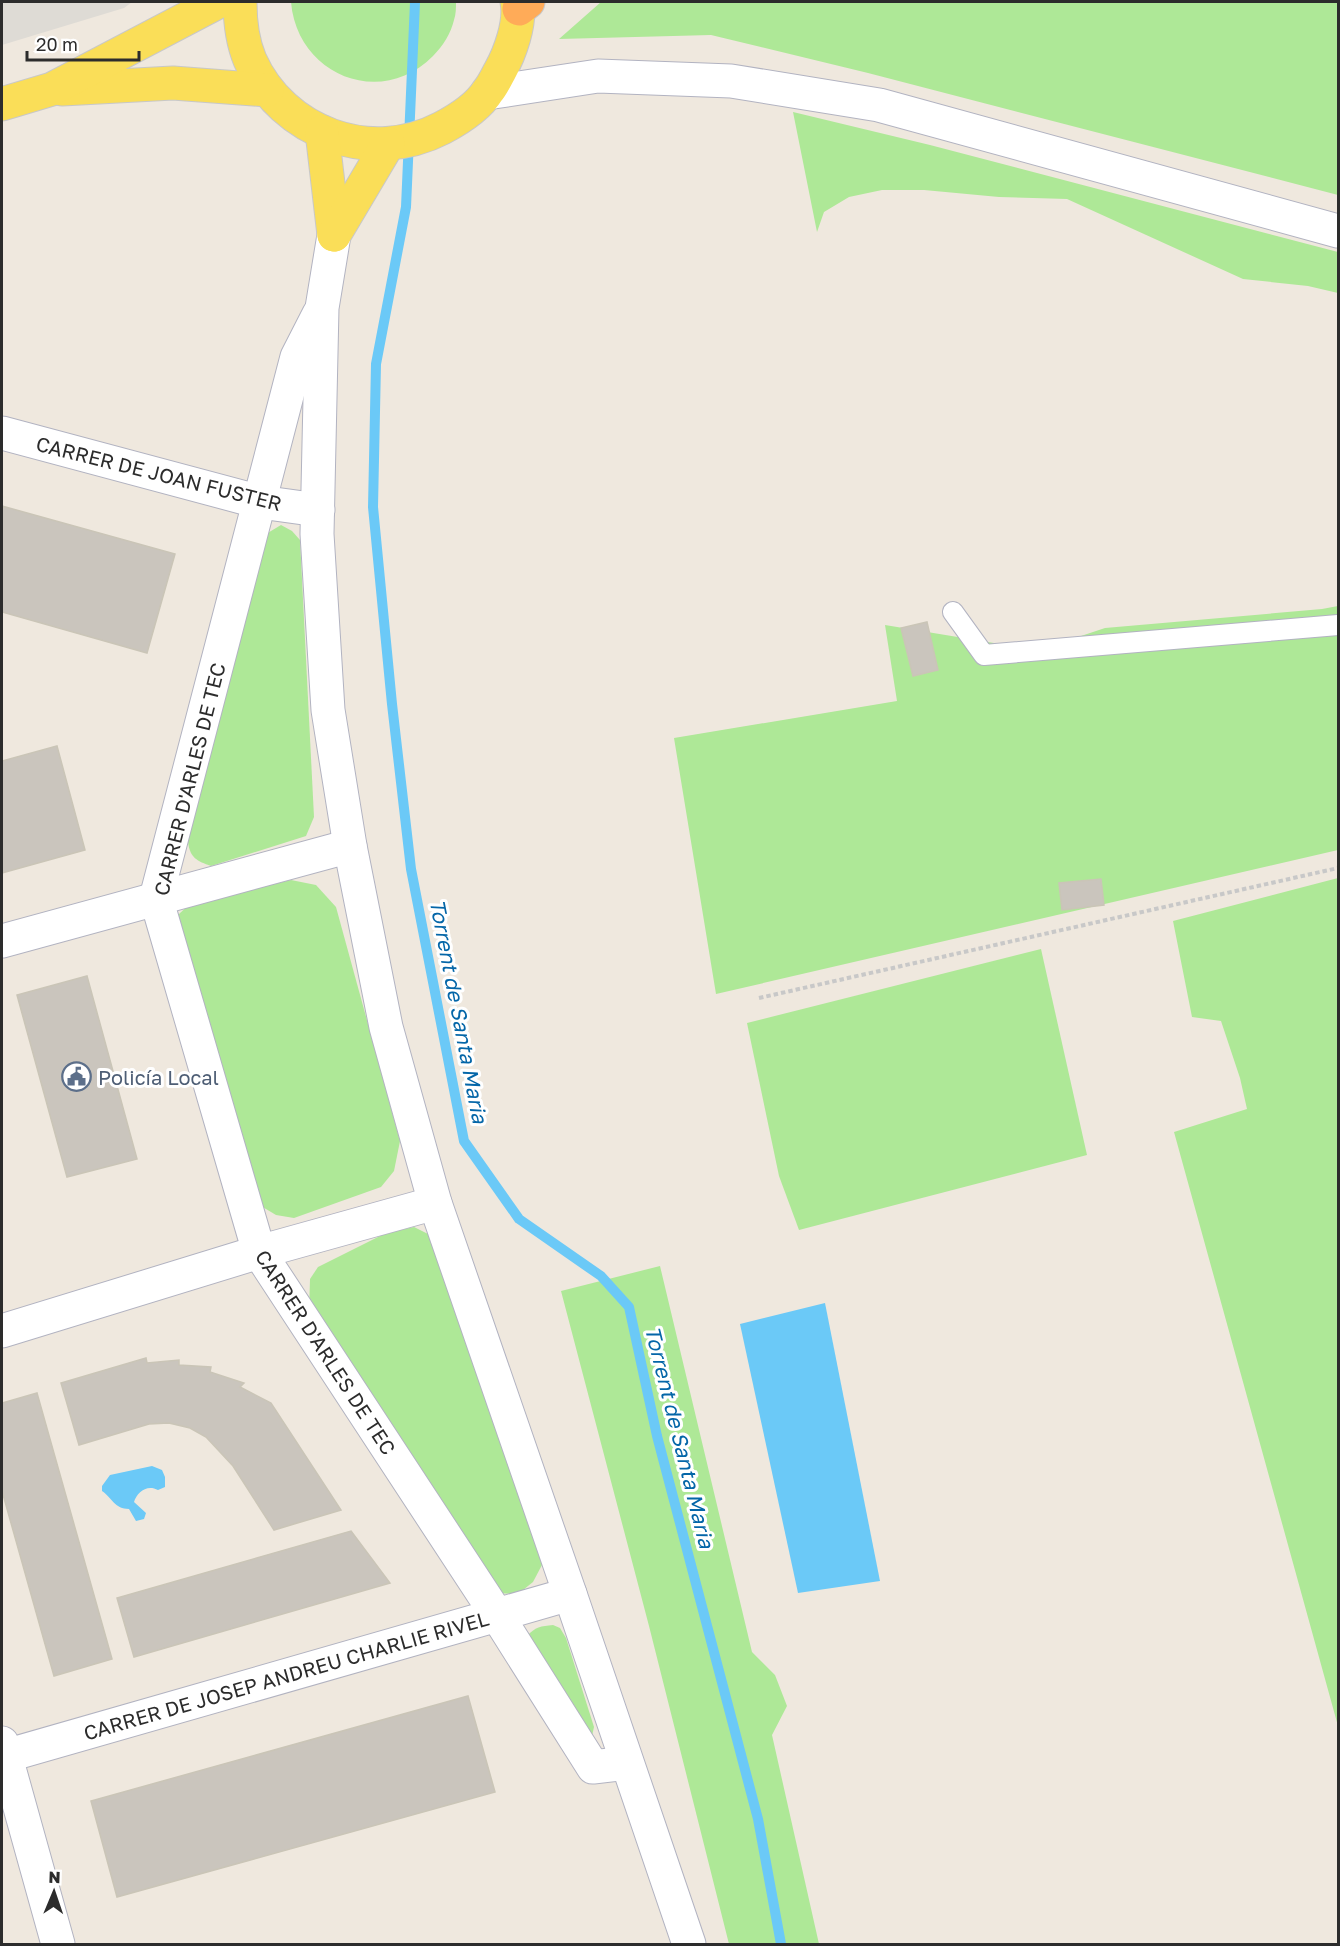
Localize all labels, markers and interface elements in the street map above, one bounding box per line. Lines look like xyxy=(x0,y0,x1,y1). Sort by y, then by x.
scale bar xyxy=(27,24,140,62)
text: 20 m xyxy=(36,33,78,55)
street label: CARRER DE JOAN FUSTER xyxy=(34,431,284,515)
street label: CARRER D'ARLES DE TEC xyxy=(148,660,230,898)
water label: Torrent de Santa Maria xyxy=(424,897,494,1126)
public building icon: Policía Local xyxy=(61,1061,93,1093)
place label: Policía Local xyxy=(98,1065,219,1089)
street label: CARRER D'ARLES DE TEC xyxy=(251,1245,401,1459)
water label: Torrent de Santa Maria xyxy=(640,1323,720,1552)
street label: CARRER DE JOSEP ANDREU CHARLIE RIVEL xyxy=(81,1606,491,1744)
north arrow xyxy=(24,1862,84,1922)
text: N xyxy=(48,1867,61,1887)

